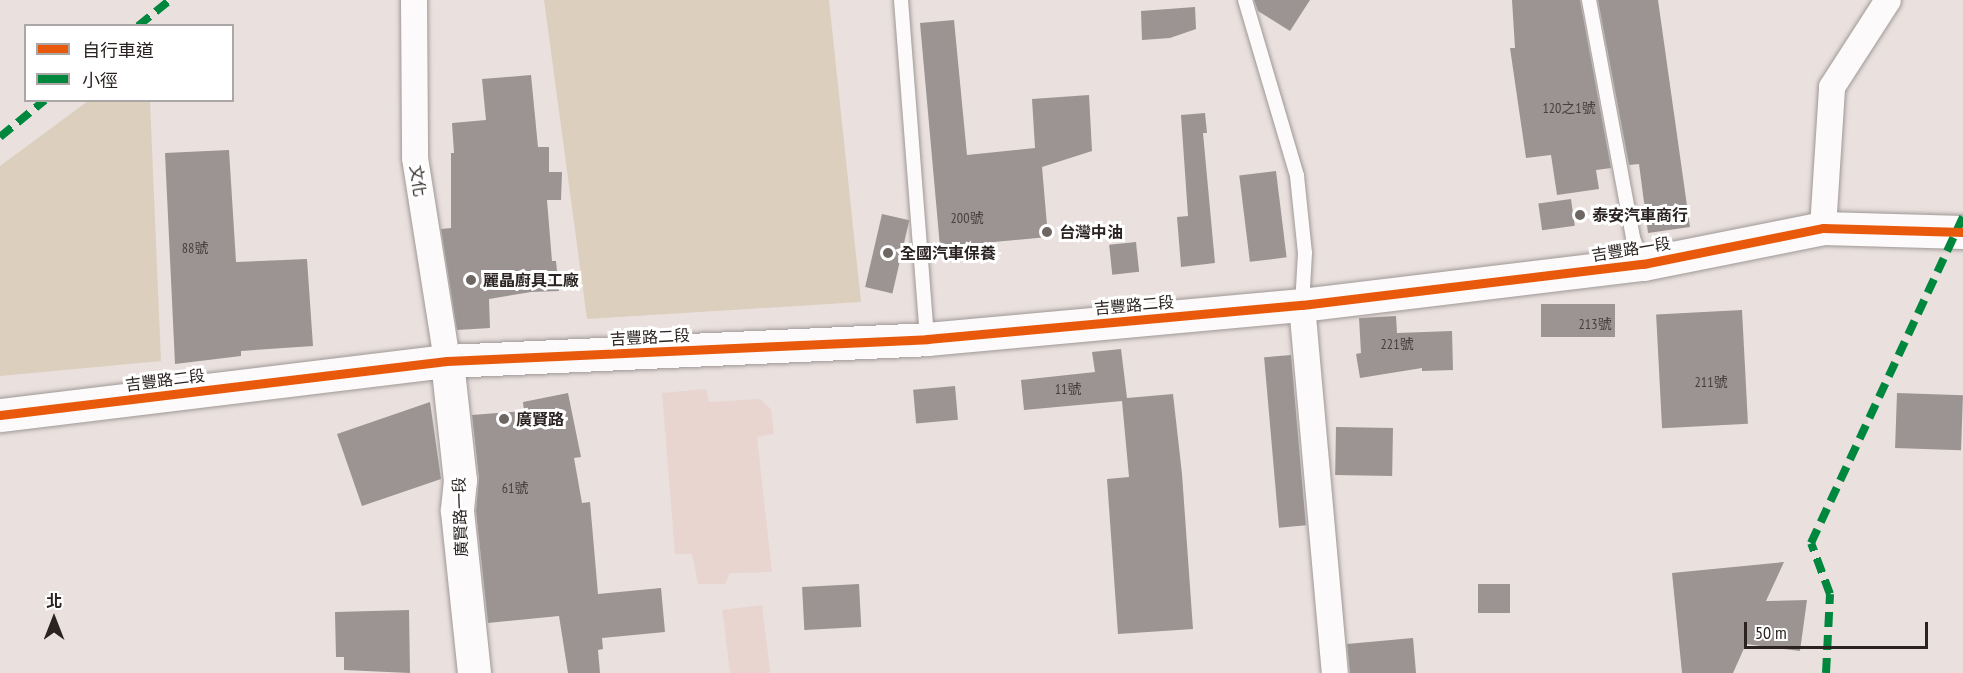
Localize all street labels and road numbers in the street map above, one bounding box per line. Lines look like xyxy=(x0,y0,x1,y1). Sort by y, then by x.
street label: 文化 xyxy=(406,164,430,198)
street label: 吉豐路一段 xyxy=(1590,233,1672,265)
street label: 吉豐路二段 xyxy=(1093,292,1175,318)
street label: 吉豐路二段 xyxy=(610,325,690,349)
street label: 吉豐路二段 xyxy=(124,366,206,394)
street label: 廣賢路一段 xyxy=(449,477,471,557)

